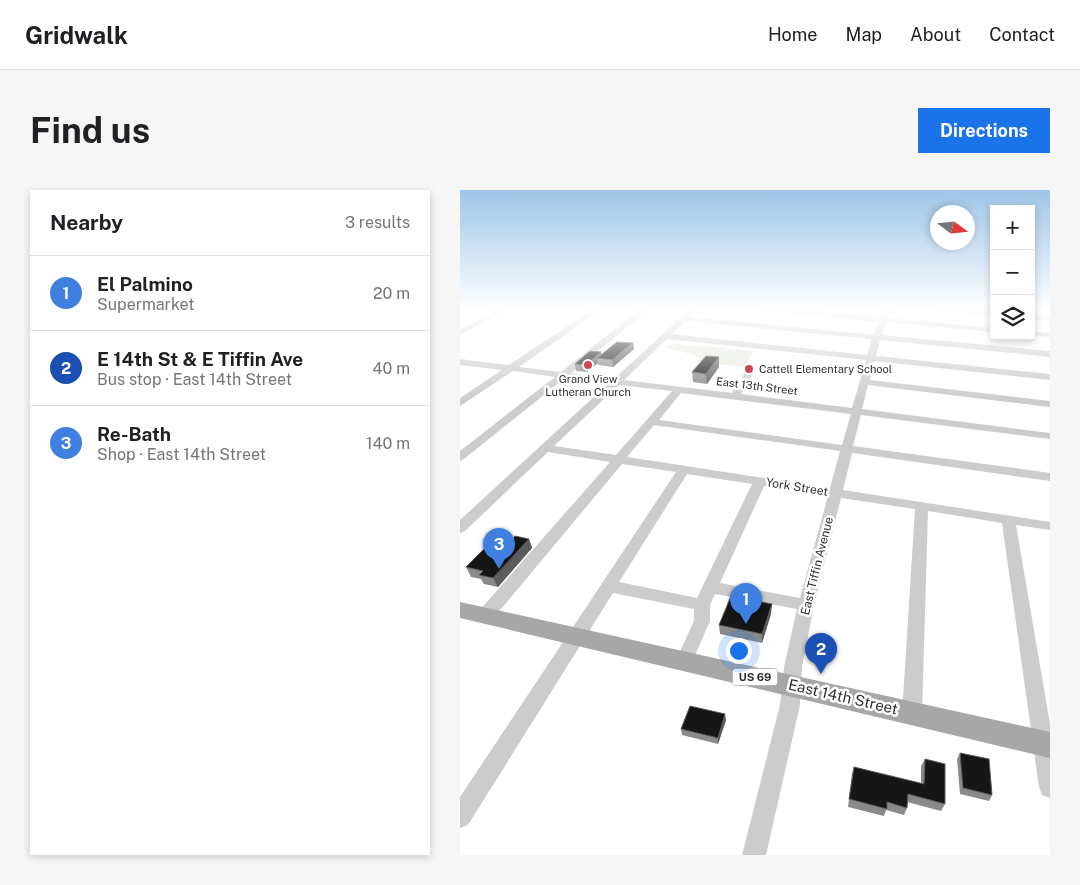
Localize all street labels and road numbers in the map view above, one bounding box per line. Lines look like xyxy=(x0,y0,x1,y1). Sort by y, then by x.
street label: East 13th Street xyxy=(716,375,798,397)
street label: York Street xyxy=(765,475,829,499)
street label: East Tiffin Avenue xyxy=(798,515,836,617)
road number: US 69 xyxy=(732,668,778,686)
street label: East 14th Street xyxy=(787,676,900,717)

